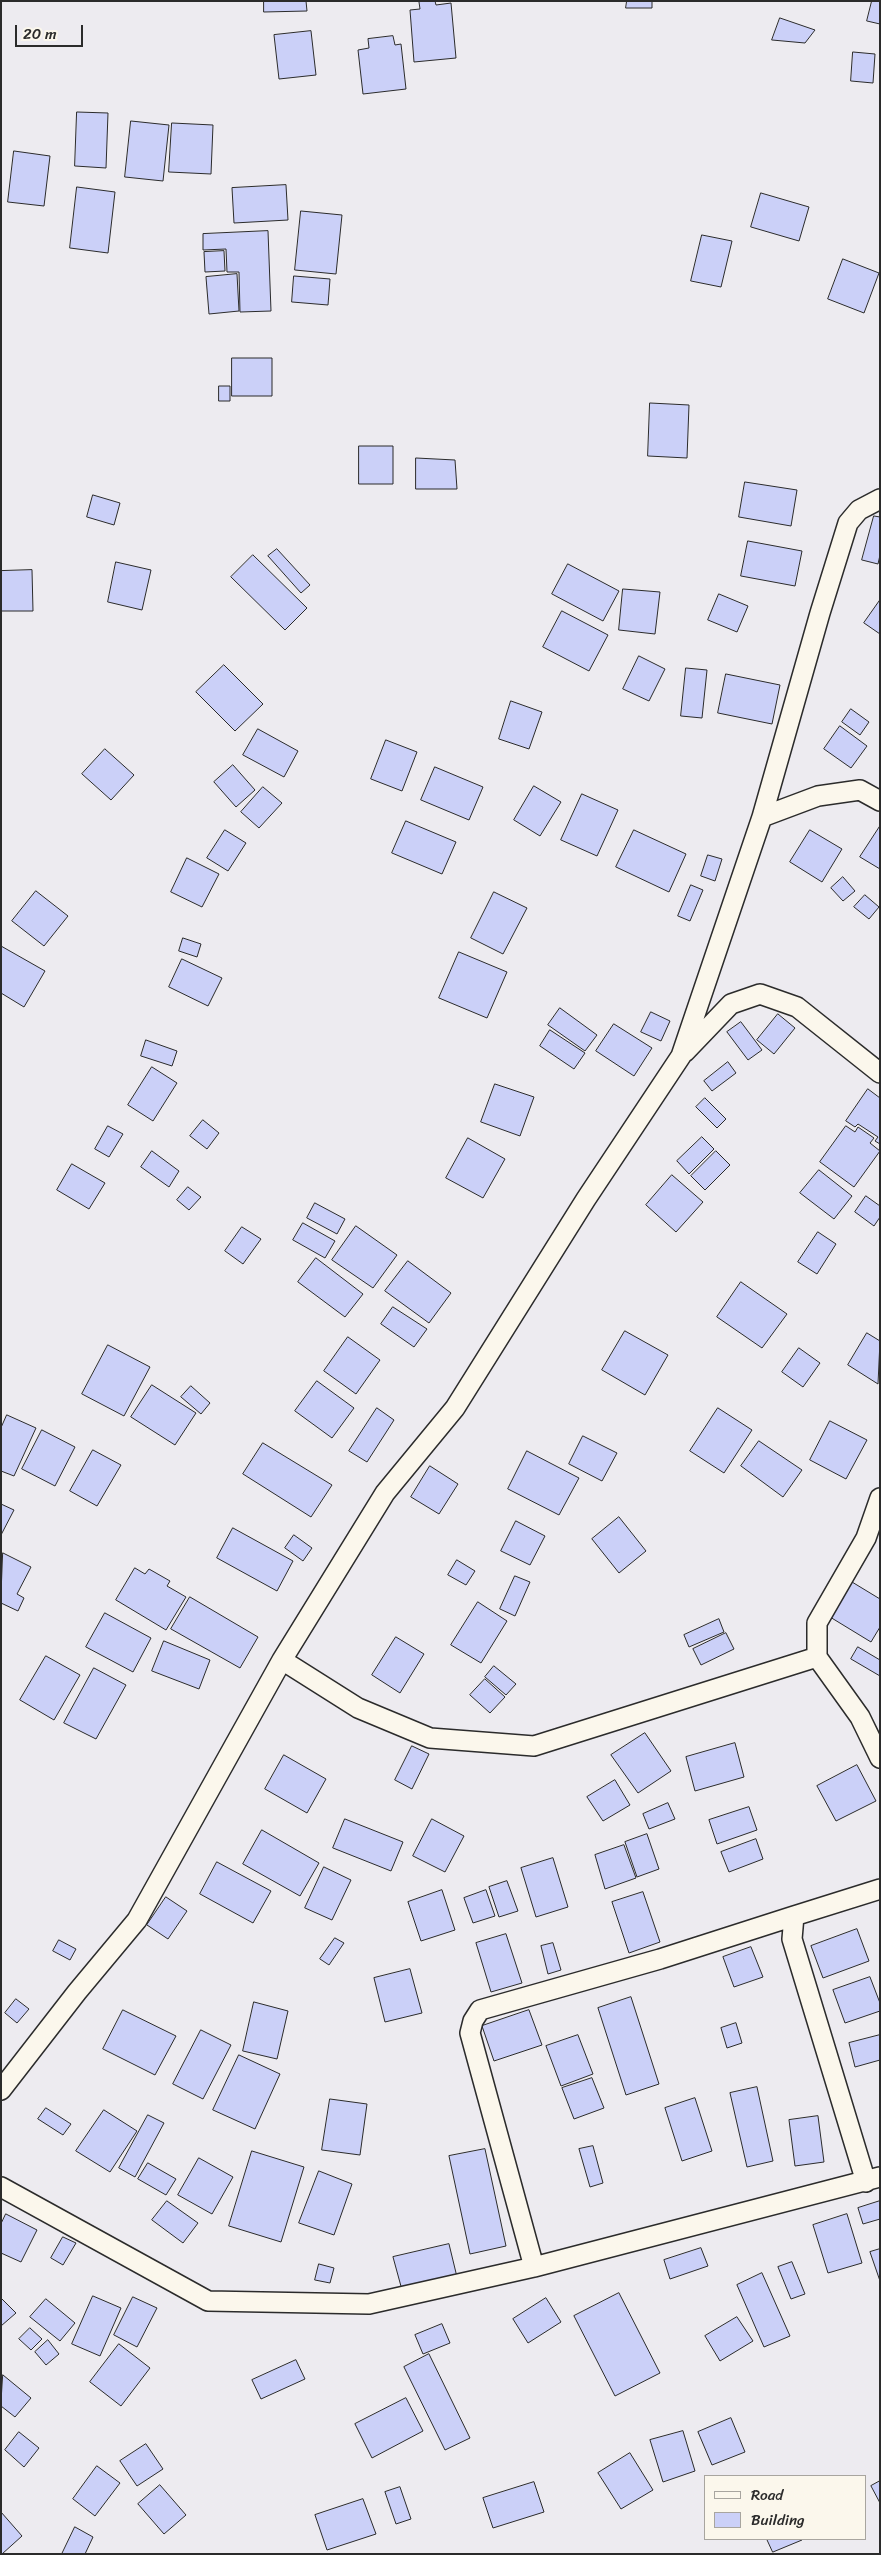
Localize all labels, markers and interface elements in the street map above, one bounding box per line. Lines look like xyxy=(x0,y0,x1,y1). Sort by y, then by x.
scale bar xyxy=(18,15,85,47)
text: 20 m xyxy=(23,21,57,47)
legend xyxy=(704,2475,866,2540)
text: Road xyxy=(751,2482,783,2508)
text: Building xyxy=(751,2507,805,2533)

